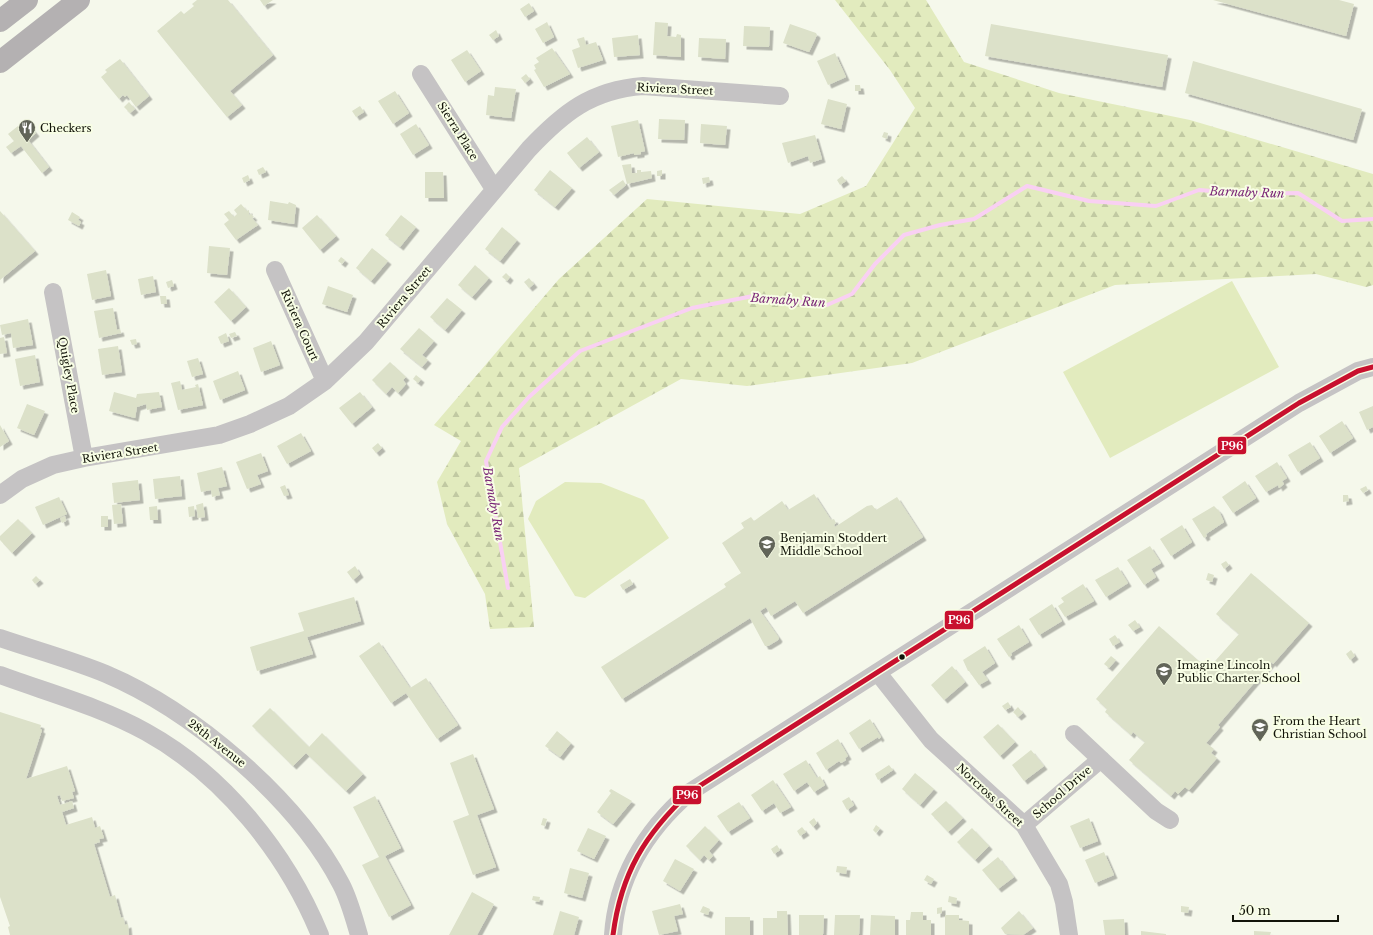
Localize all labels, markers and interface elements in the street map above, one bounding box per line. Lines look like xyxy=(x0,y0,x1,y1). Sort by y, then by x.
street label: Riviera Street xyxy=(636,80,714,98)
street label: Sierra Place xyxy=(435,99,481,163)
restaurant icon: Checkers xyxy=(17,118,37,143)
place label: Checkers xyxy=(40,121,92,135)
water label: Barnaby Run xyxy=(1208,183,1285,201)
street label: Riviera Street xyxy=(374,263,435,331)
street label: Riviera Court xyxy=(278,287,322,363)
water label: Barnaby Run xyxy=(749,290,826,310)
street label: Quigley Place xyxy=(55,336,83,414)
line badge: P96 xyxy=(1217,436,1247,455)
text: P96 xyxy=(1221,439,1243,453)
street label: Riviera Street xyxy=(81,440,160,466)
water label: Barnaby Run xyxy=(480,465,508,543)
place label: Benjamin Stoddert Middle School xyxy=(780,531,888,558)
school or university icon: Benjamin Stoddert Middle School xyxy=(757,534,777,559)
line badge: P96 xyxy=(944,610,974,630)
text: P96 xyxy=(948,613,970,627)
unlabelled marker xyxy=(897,652,907,662)
place label: Imagine Lincoln Public Charter School xyxy=(1177,658,1301,685)
school or university icon: Imagine Lincoln Public Charter School xyxy=(1154,661,1174,686)
place label: From the Heart Christian School xyxy=(1273,714,1367,741)
street label: 28th Avenue xyxy=(185,716,249,770)
school or university icon: From the Heart Christian School xyxy=(1250,717,1270,742)
street label: Norcross Street xyxy=(954,760,1027,830)
street label: School Drive xyxy=(1030,763,1094,821)
line badge: P96 xyxy=(672,785,702,805)
text: P96 xyxy=(676,788,698,802)
scale bar xyxy=(1233,897,1338,923)
text: 50 m xyxy=(1239,903,1271,918)

